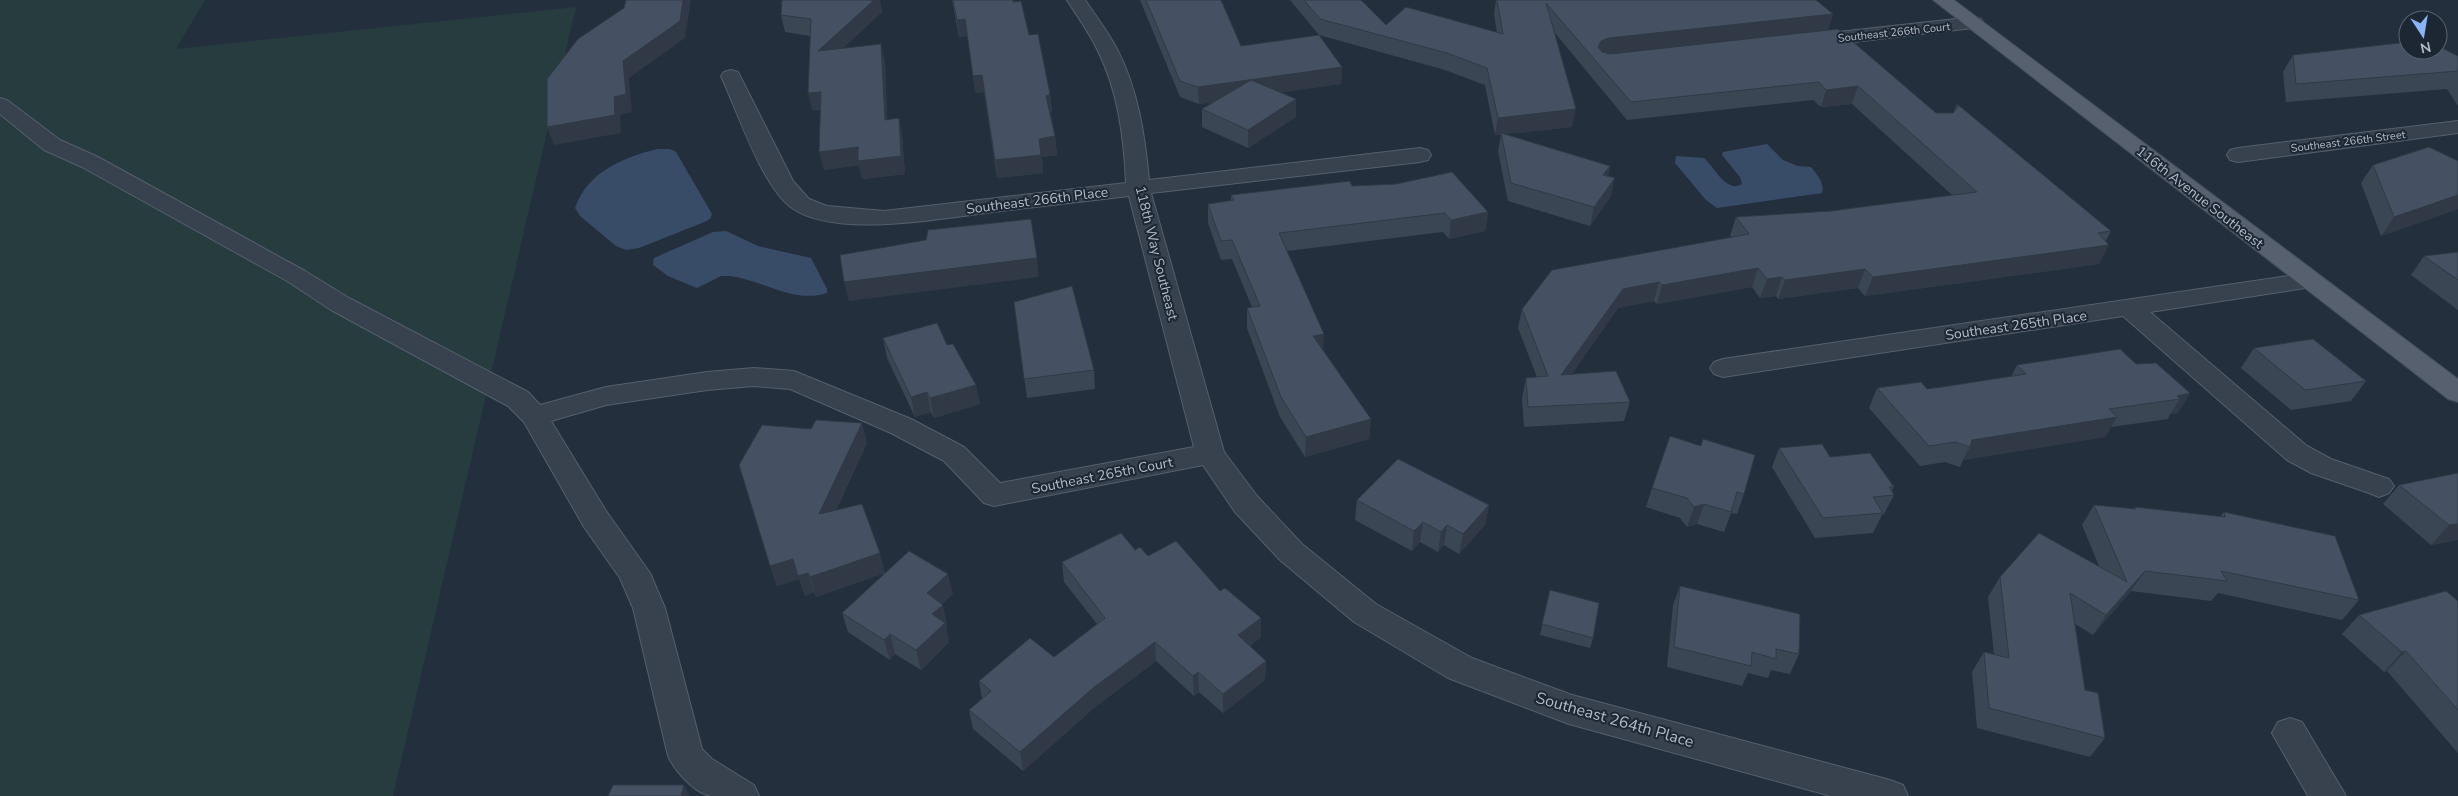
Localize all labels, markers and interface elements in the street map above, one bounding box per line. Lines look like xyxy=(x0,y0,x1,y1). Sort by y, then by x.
north arrow xyxy=(2398,10,2448,60)
street label: Southeast 266th Court xyxy=(1837,19,1951,46)
text: N xyxy=(2418,37,2433,58)
street label: Southeast 266th Street xyxy=(2290,127,2406,156)
street label: 116th Avenue Southeast xyxy=(2132,142,2267,253)
street label: Southeast 266th Place xyxy=(965,182,1109,219)
street label: 118th Way Southeast xyxy=(1131,184,1182,322)
street label: Southeast 265th Place xyxy=(1944,306,2088,345)
street label: Southeast 265th Court xyxy=(1030,452,1174,499)
street label: Southeast 264th Place xyxy=(1533,687,1696,753)

